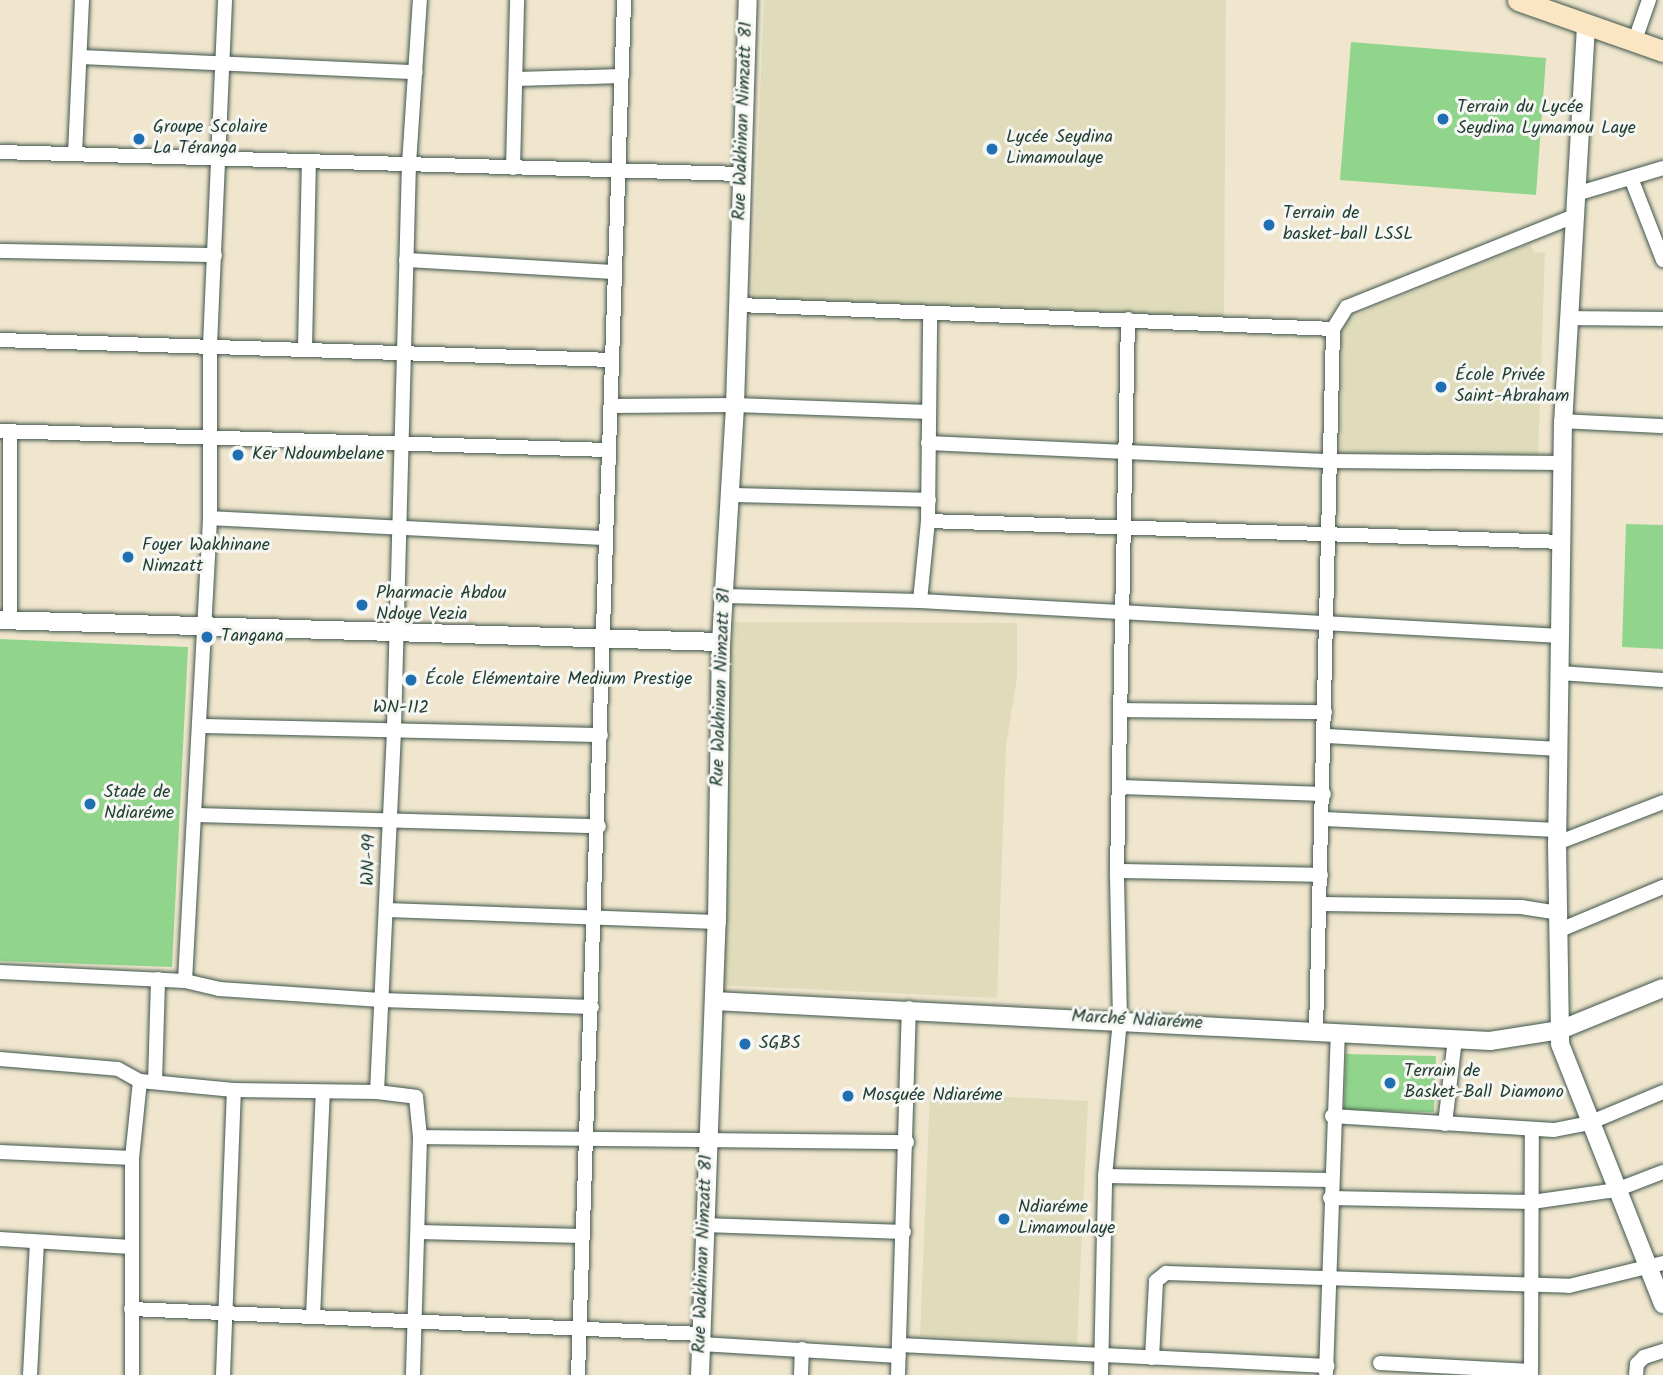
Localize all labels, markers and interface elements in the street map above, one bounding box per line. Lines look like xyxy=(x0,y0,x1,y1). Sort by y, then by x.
street label: Rue Wakhinan Nimzatt 81 xyxy=(730,21,758,221)
place label: Terrain du Lycée Seydina Lymamou Laye xyxy=(1457,98,1636,140)
marker: Terrain du Lycée Seydina Lymamou Laye xyxy=(1435,111,1451,127)
place label: Groupe Scolaire La Téranga xyxy=(153,118,268,160)
place label: Lycée Seydina Limamoulaye xyxy=(1006,128,1113,170)
marker: Groupe Scolaire La Téranga xyxy=(131,131,147,147)
marker: Lycée Seydina Limamoulaye xyxy=(984,141,1000,157)
place label: Terrain de basket-ball LSSL xyxy=(1283,204,1413,246)
marker: Terrain de basket-ball LSSL xyxy=(1261,217,1277,233)
place label: École Privée Saint-Abraham xyxy=(1455,366,1569,408)
marker: École Privée Saint-Abraham xyxy=(1433,379,1449,395)
place label: Ker Ndoumbelane xyxy=(252,444,384,466)
marker: Ker Ndoumbelane xyxy=(230,447,246,463)
place label: Foyer Wakhinane Nimzatt xyxy=(142,536,270,578)
marker: Foyer Wakhinane Nimzatt xyxy=(120,549,136,565)
place label: Pharmacie Abdou Ndoye Vezia xyxy=(376,584,506,626)
street label: Rue Wakhinan Nimzatt 81 xyxy=(708,587,736,787)
marker: Pharmacie Abdou Ndoye Vezia xyxy=(354,597,370,613)
place label: Tangana xyxy=(221,626,284,648)
marker: Tangana xyxy=(199,629,215,645)
place label: École Elémentaire Medium Prestige xyxy=(425,669,692,691)
marker: École Elémentaire Medium Prestige xyxy=(403,672,419,688)
street label: WN-112 xyxy=(373,698,429,720)
place label: Stade de Ndiaréme xyxy=(104,783,174,826)
marker: Stade de Ndiaréme xyxy=(82,796,98,812)
street label: WN-99 xyxy=(358,834,382,886)
street label: Marché Ndiaréme xyxy=(1071,1007,1203,1035)
place label: SGBS xyxy=(759,1033,801,1055)
marker: SGBS xyxy=(737,1036,753,1052)
place label: Terrain de Basket-Ball Diamono xyxy=(1404,1062,1564,1104)
marker: Terrain de Basket-Ball Diamono xyxy=(1382,1075,1398,1091)
place label: Mosquée Ndiaréme xyxy=(862,1085,1003,1107)
marker: Mosquée Ndiaréme xyxy=(840,1088,856,1104)
street label: Rue Wakhinan Nimzatt 81 xyxy=(690,1154,718,1354)
place label: Ndiaréme Limamoulaye xyxy=(1018,1198,1115,1240)
marker: Ndiaréme Limamoulaye xyxy=(996,1211,1012,1227)

